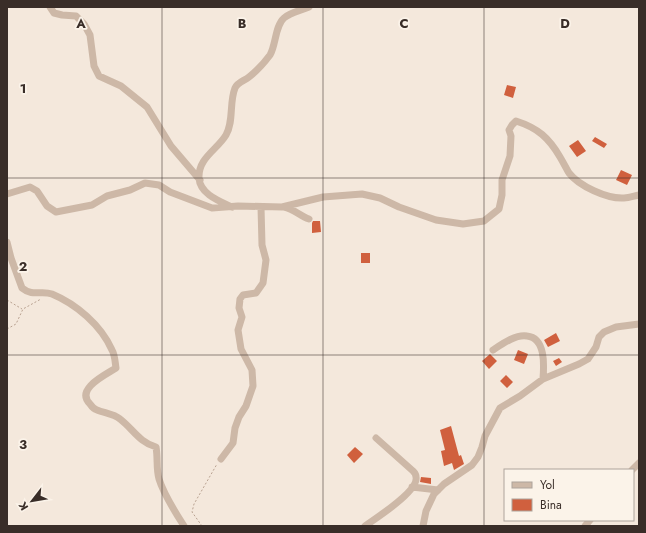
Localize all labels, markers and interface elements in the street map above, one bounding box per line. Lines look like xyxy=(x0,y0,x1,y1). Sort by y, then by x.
text: A xyxy=(75,14,86,33)
text: B xyxy=(238,14,247,33)
text: C xyxy=(399,14,409,33)
text: D xyxy=(560,14,570,33)
text: 1 xyxy=(20,79,26,98)
text: 2 xyxy=(19,257,27,276)
text: 3 xyxy=(19,435,27,454)
legend xyxy=(504,469,634,521)
text: Yol xyxy=(540,476,555,494)
north arrow xyxy=(12,481,52,521)
text: Bina xyxy=(540,496,562,514)
text: K xyxy=(14,498,32,514)

